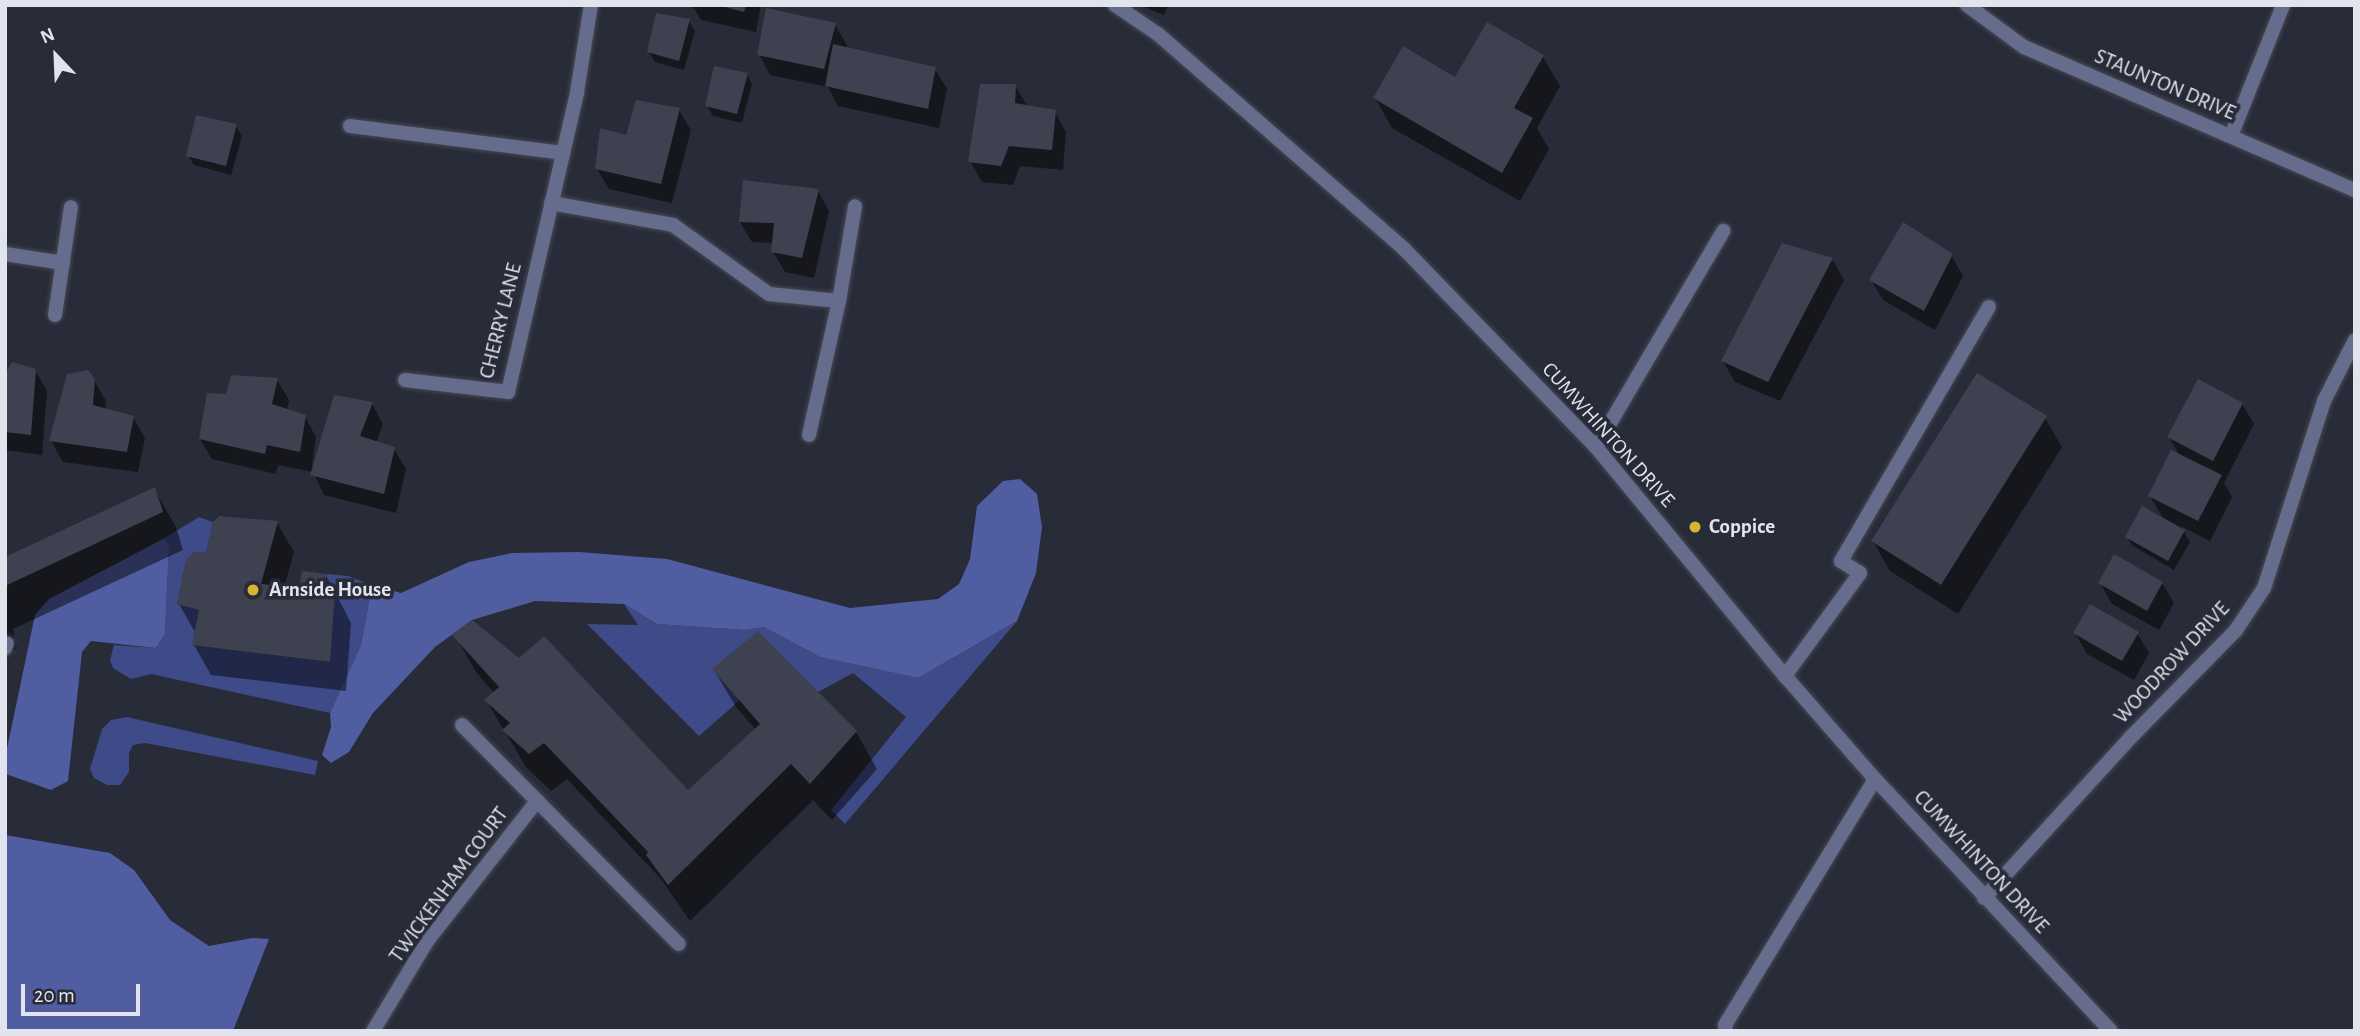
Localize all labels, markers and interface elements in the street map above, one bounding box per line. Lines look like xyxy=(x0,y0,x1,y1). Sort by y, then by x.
north arrow xyxy=(21,21,91,91)
text: N xyxy=(38,25,57,48)
street label: STAUNTON DRIVE xyxy=(2091,44,2239,126)
street label: CHERRY LANE xyxy=(475,261,527,381)
street label: CUMWHINTON DRIVE xyxy=(1536,357,1680,513)
place label: Coppice xyxy=(1709,514,1775,540)
marker: Coppice xyxy=(1687,519,1703,535)
place label: Arnside House xyxy=(269,577,391,603)
marker: Arnside House xyxy=(243,580,263,600)
street label: WOODROW DRIVE xyxy=(2109,597,2235,729)
street label: CUMWHINTON DRIVE xyxy=(1908,785,2054,939)
street label: TWICKENHAM COURT xyxy=(384,802,514,968)
scale bar xyxy=(24,970,144,1014)
text: 20 m xyxy=(34,985,75,1006)

